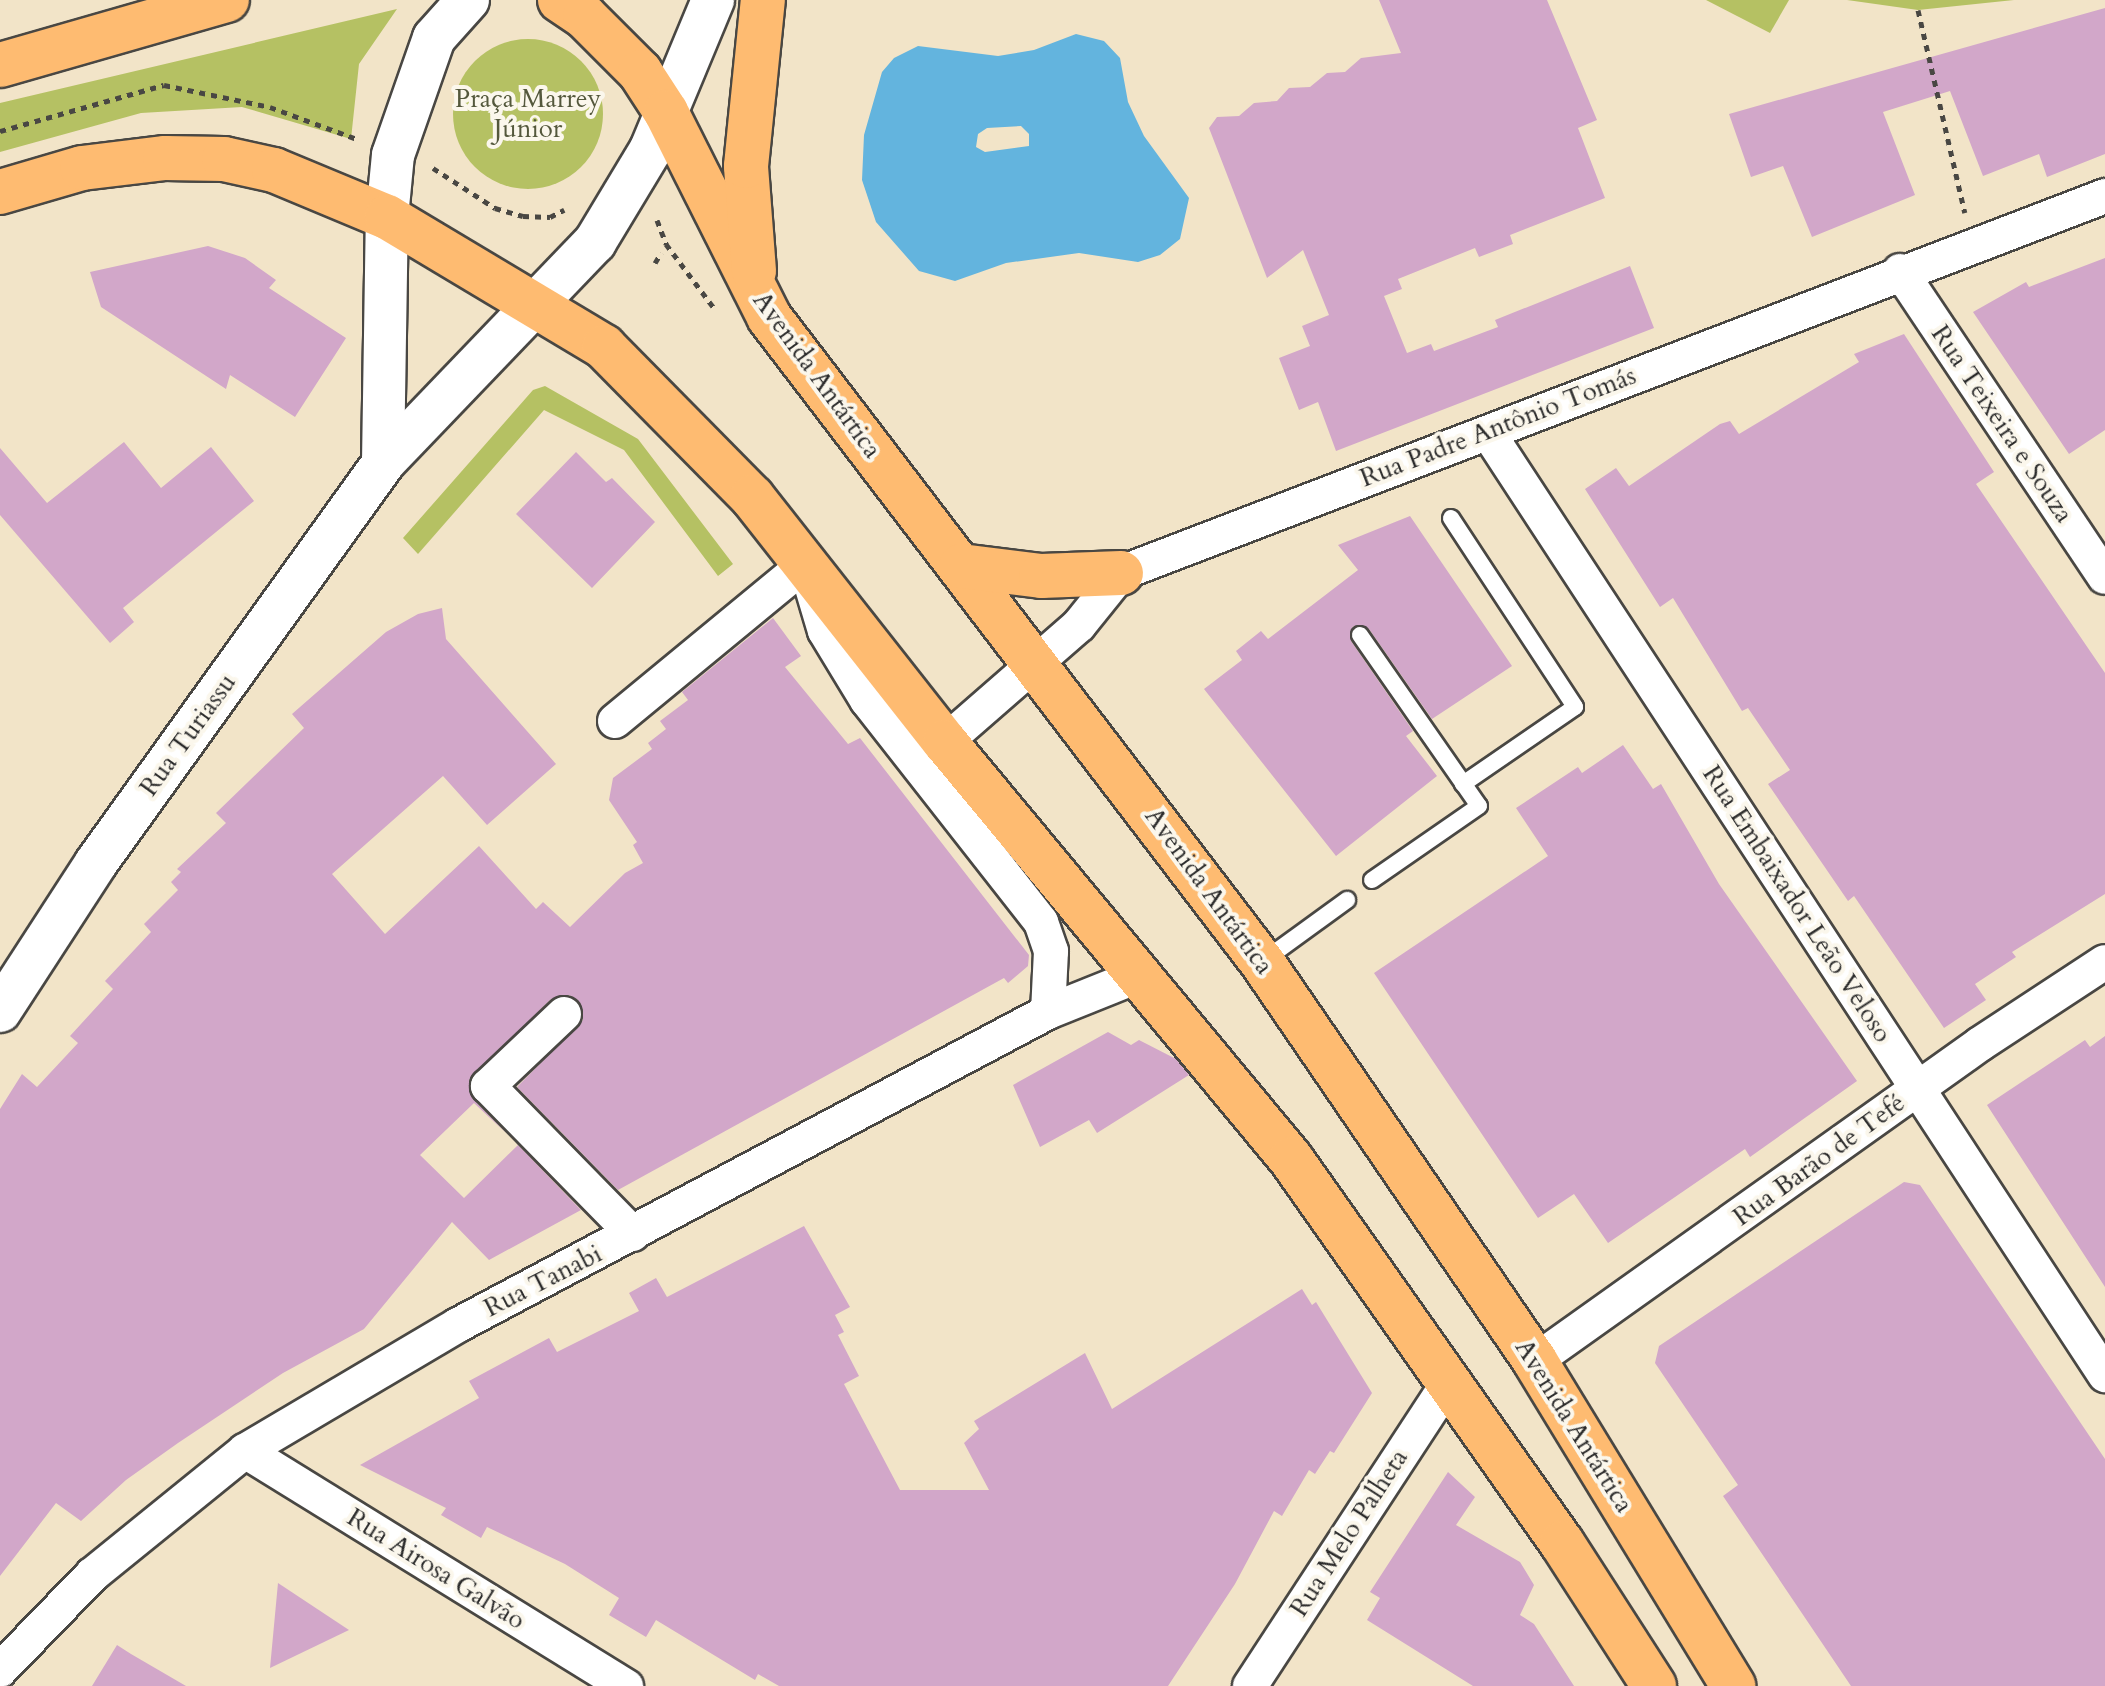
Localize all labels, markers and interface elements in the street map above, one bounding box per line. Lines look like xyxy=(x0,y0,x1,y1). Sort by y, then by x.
park label: Praça Marrey Júnior xyxy=(455,83,601,144)
street label: Avenida Antártica xyxy=(746,286,888,464)
street label: Rua Teixeira e Souza xyxy=(1924,319,2080,529)
street label: Rua Padre Antônio Tomás xyxy=(1356,360,1640,494)
street label: Rua Turiassu xyxy=(133,668,243,802)
street label: Rua Embaixador Leão Veloso xyxy=(1696,760,1898,1048)
street label: Avenida Antártica xyxy=(1138,802,1280,980)
street label: Rua Barão de Tefé xyxy=(1727,1087,1911,1233)
street label: Rua Tanabi xyxy=(479,1238,607,1324)
street label: Avenida Antártica xyxy=(1508,1334,1640,1518)
street label: Rua Melo Palheta xyxy=(1283,1443,1415,1623)
street label: Rua Airosa Galvão xyxy=(341,1502,531,1636)

